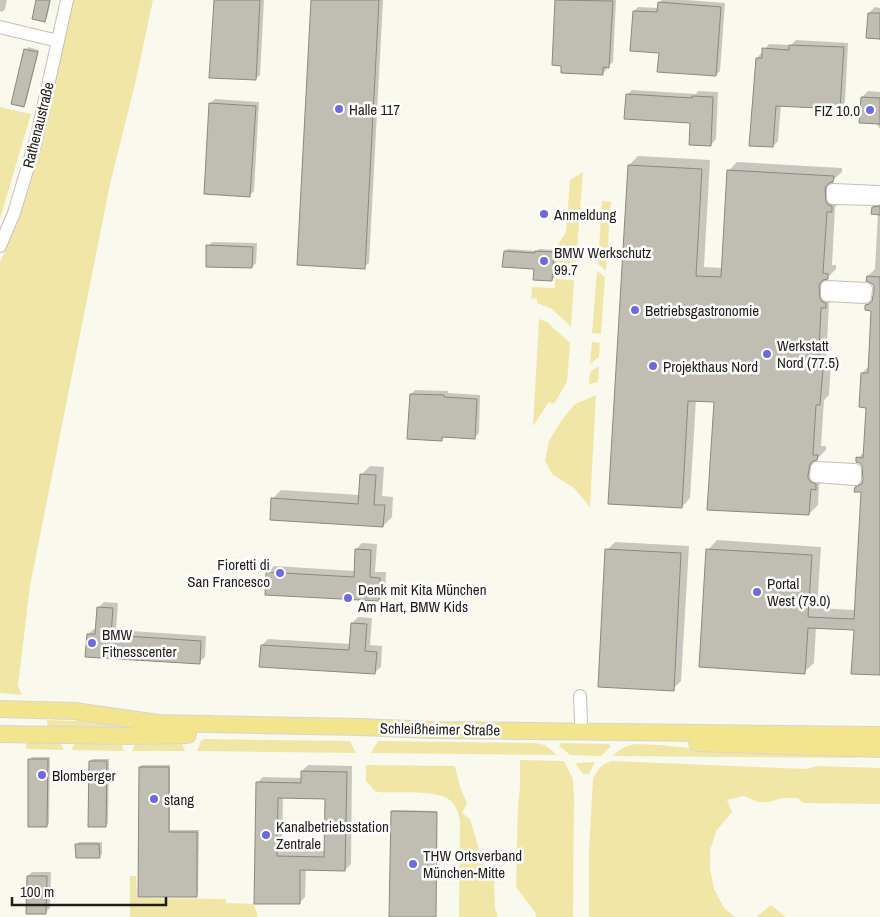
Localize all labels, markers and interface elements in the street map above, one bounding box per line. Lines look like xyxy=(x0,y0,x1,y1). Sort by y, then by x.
street label: Rathenaustraße xyxy=(17,80,59,170)
place label: Halle 117 xyxy=(349,99,400,120)
place label: FIZ 10.0 xyxy=(814,100,860,121)
marker: Halle 117 xyxy=(333,103,345,115)
marker: FIZ 10.0 xyxy=(864,104,876,116)
place label: Anmeldung xyxy=(553,204,616,225)
marker: Anmeldung xyxy=(538,208,550,220)
place label: BMW Werkschutz 99.7 xyxy=(554,242,652,280)
marker: BMW Werkschutz 99.7 xyxy=(538,255,550,267)
place label: Betriebsgastronomie xyxy=(645,300,759,321)
marker: Betriebsgastronomie xyxy=(629,304,641,316)
place label: Werkstatt Nord (77.5) xyxy=(777,335,839,373)
marker: Werkstatt Nord (77.5) xyxy=(761,348,773,360)
place label: Projekthaus Nord xyxy=(663,356,758,377)
marker: Projekthaus Nord xyxy=(647,360,659,372)
place label: Fioretti di San Francesco xyxy=(187,554,270,592)
marker: Fioretti di San Francesco xyxy=(274,567,286,579)
place label: Portal West (79.0) xyxy=(767,573,830,611)
place label: Denk mit Kita München Am Hart, BMW Kids xyxy=(357,579,487,617)
marker: Portal West (79.0) xyxy=(751,586,763,598)
marker: Denk mit Kita München Am Hart, BMW Kids xyxy=(342,592,354,604)
place label: BMW Fitnesscenter xyxy=(102,624,177,662)
marker: BMW Fitnesscenter xyxy=(86,637,98,649)
street label: Schleißheimer Straße xyxy=(380,717,500,741)
place label: Blomberger xyxy=(52,765,116,786)
marker: Blomberger xyxy=(36,769,48,781)
place label: stang xyxy=(164,789,194,810)
marker: stang xyxy=(148,793,160,805)
place label: Kanalbetriebsstation Zentrale xyxy=(276,816,389,854)
marker: Kanalbetriebsstation Zentrale xyxy=(260,829,272,841)
place label: THW Ortsverband München-Mitte xyxy=(423,845,522,883)
marker: THW Ortsverband München-Mitte xyxy=(407,858,419,870)
scale bar xyxy=(12,874,166,906)
text: 100 m xyxy=(20,881,54,902)

